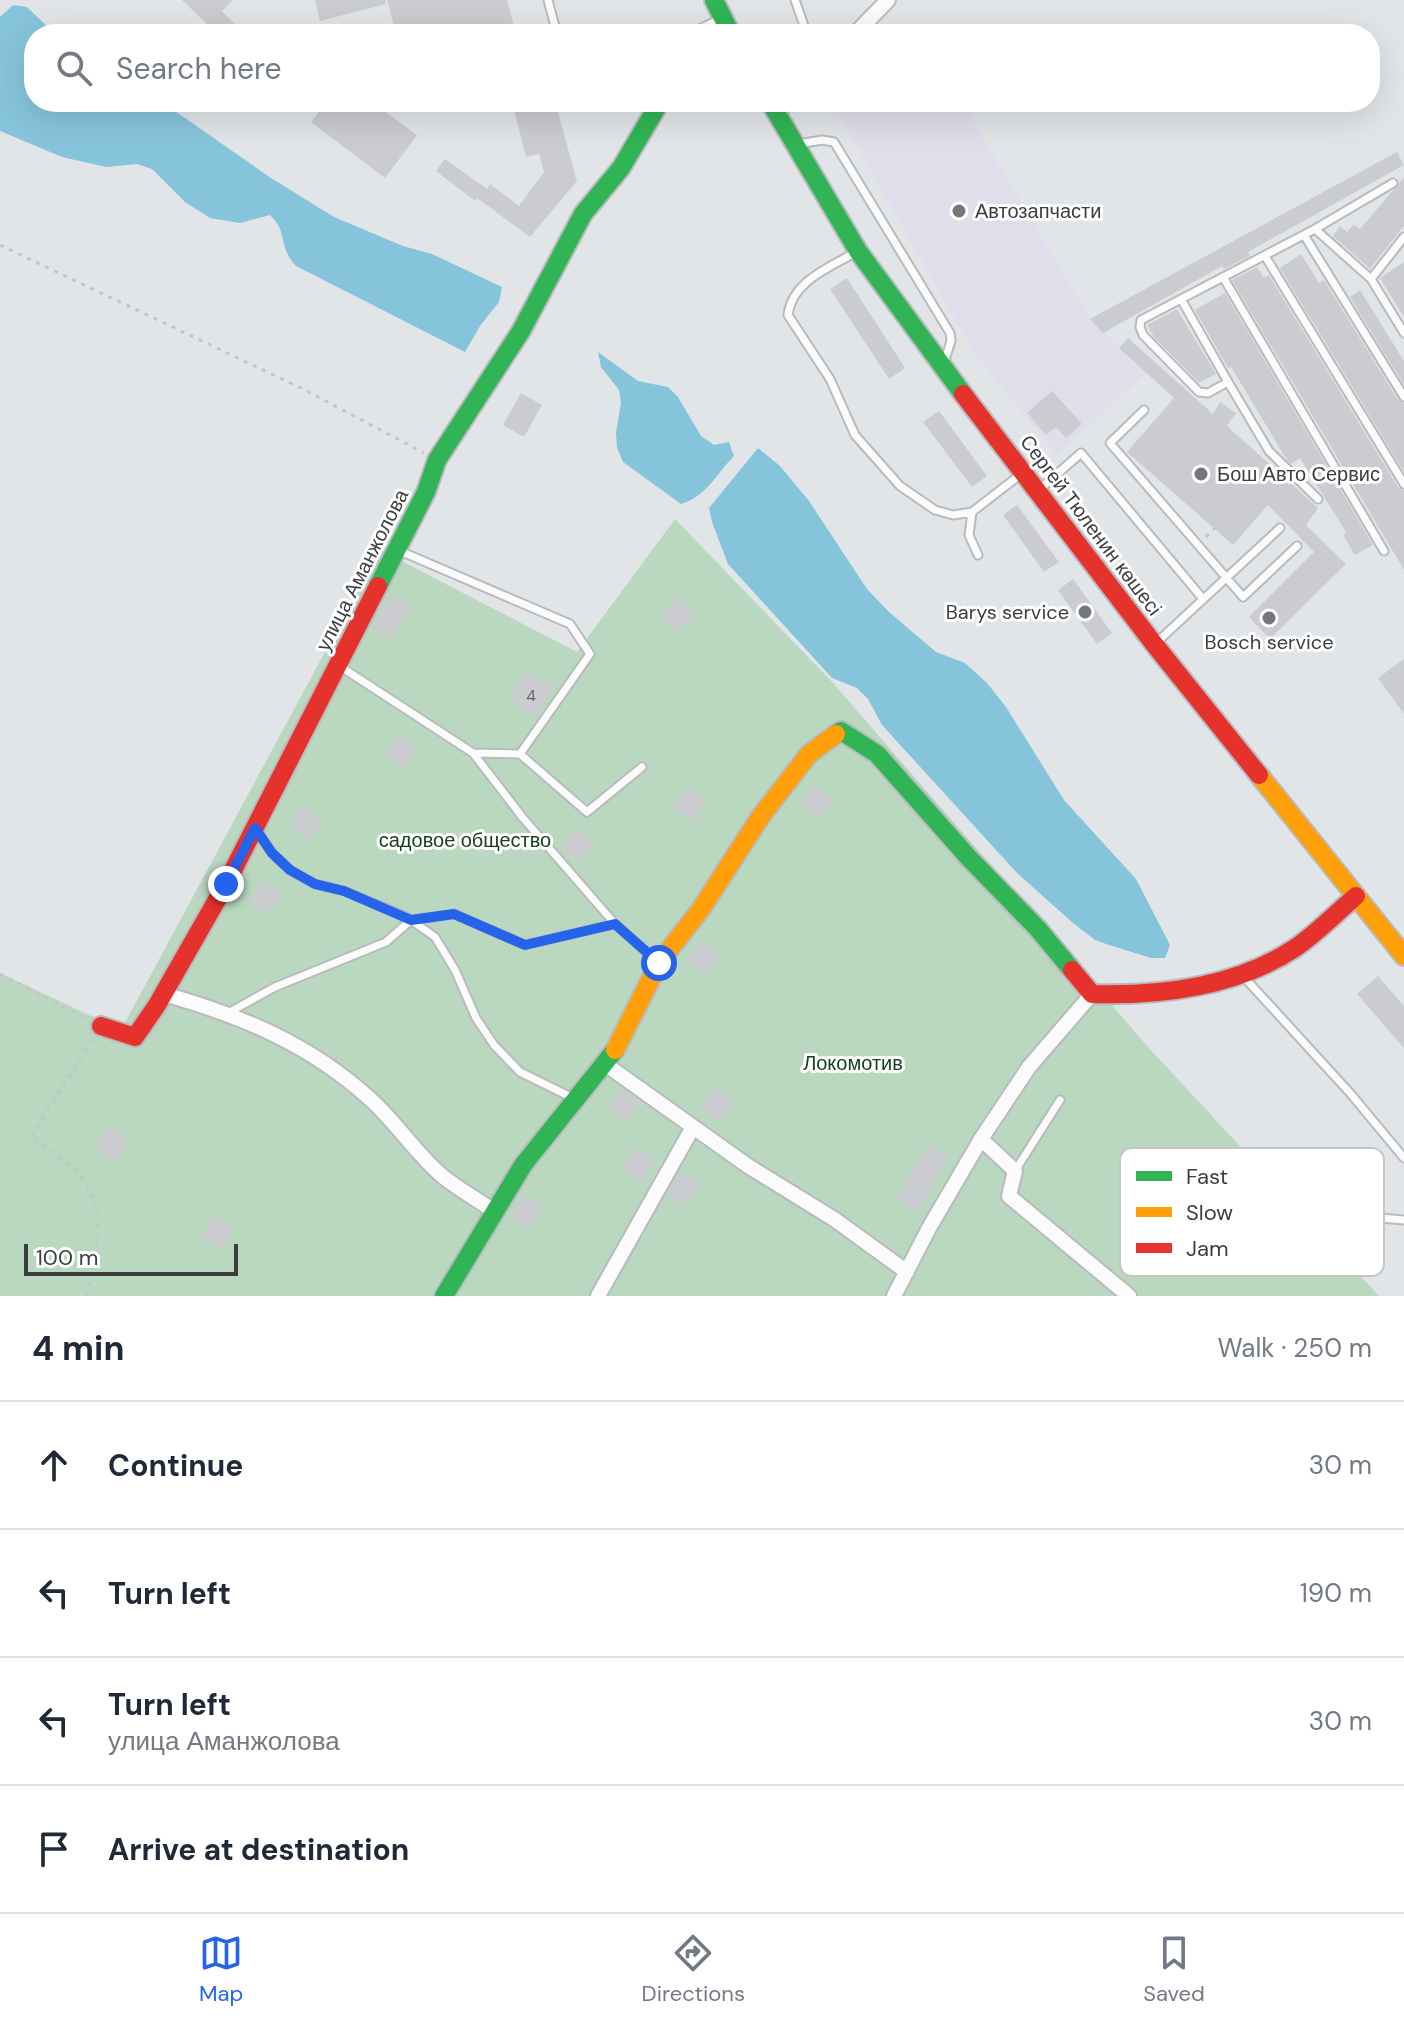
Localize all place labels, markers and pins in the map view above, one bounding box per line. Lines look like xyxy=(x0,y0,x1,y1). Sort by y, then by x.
place label: Автозапчасти xyxy=(975,198,1101,224)
marker: Автозапчасти xyxy=(950,202,968,220)
place label: Бош Авто Сервис xyxy=(1217,461,1380,487)
marker: Бош Авто Сервис xyxy=(1192,465,1210,483)
place label: Barys service xyxy=(946,599,1069,625)
marker: Barys service xyxy=(1076,603,1094,621)
marker: Bosch service xyxy=(1260,609,1278,627)
place label: Bosch service xyxy=(1204,629,1334,655)

